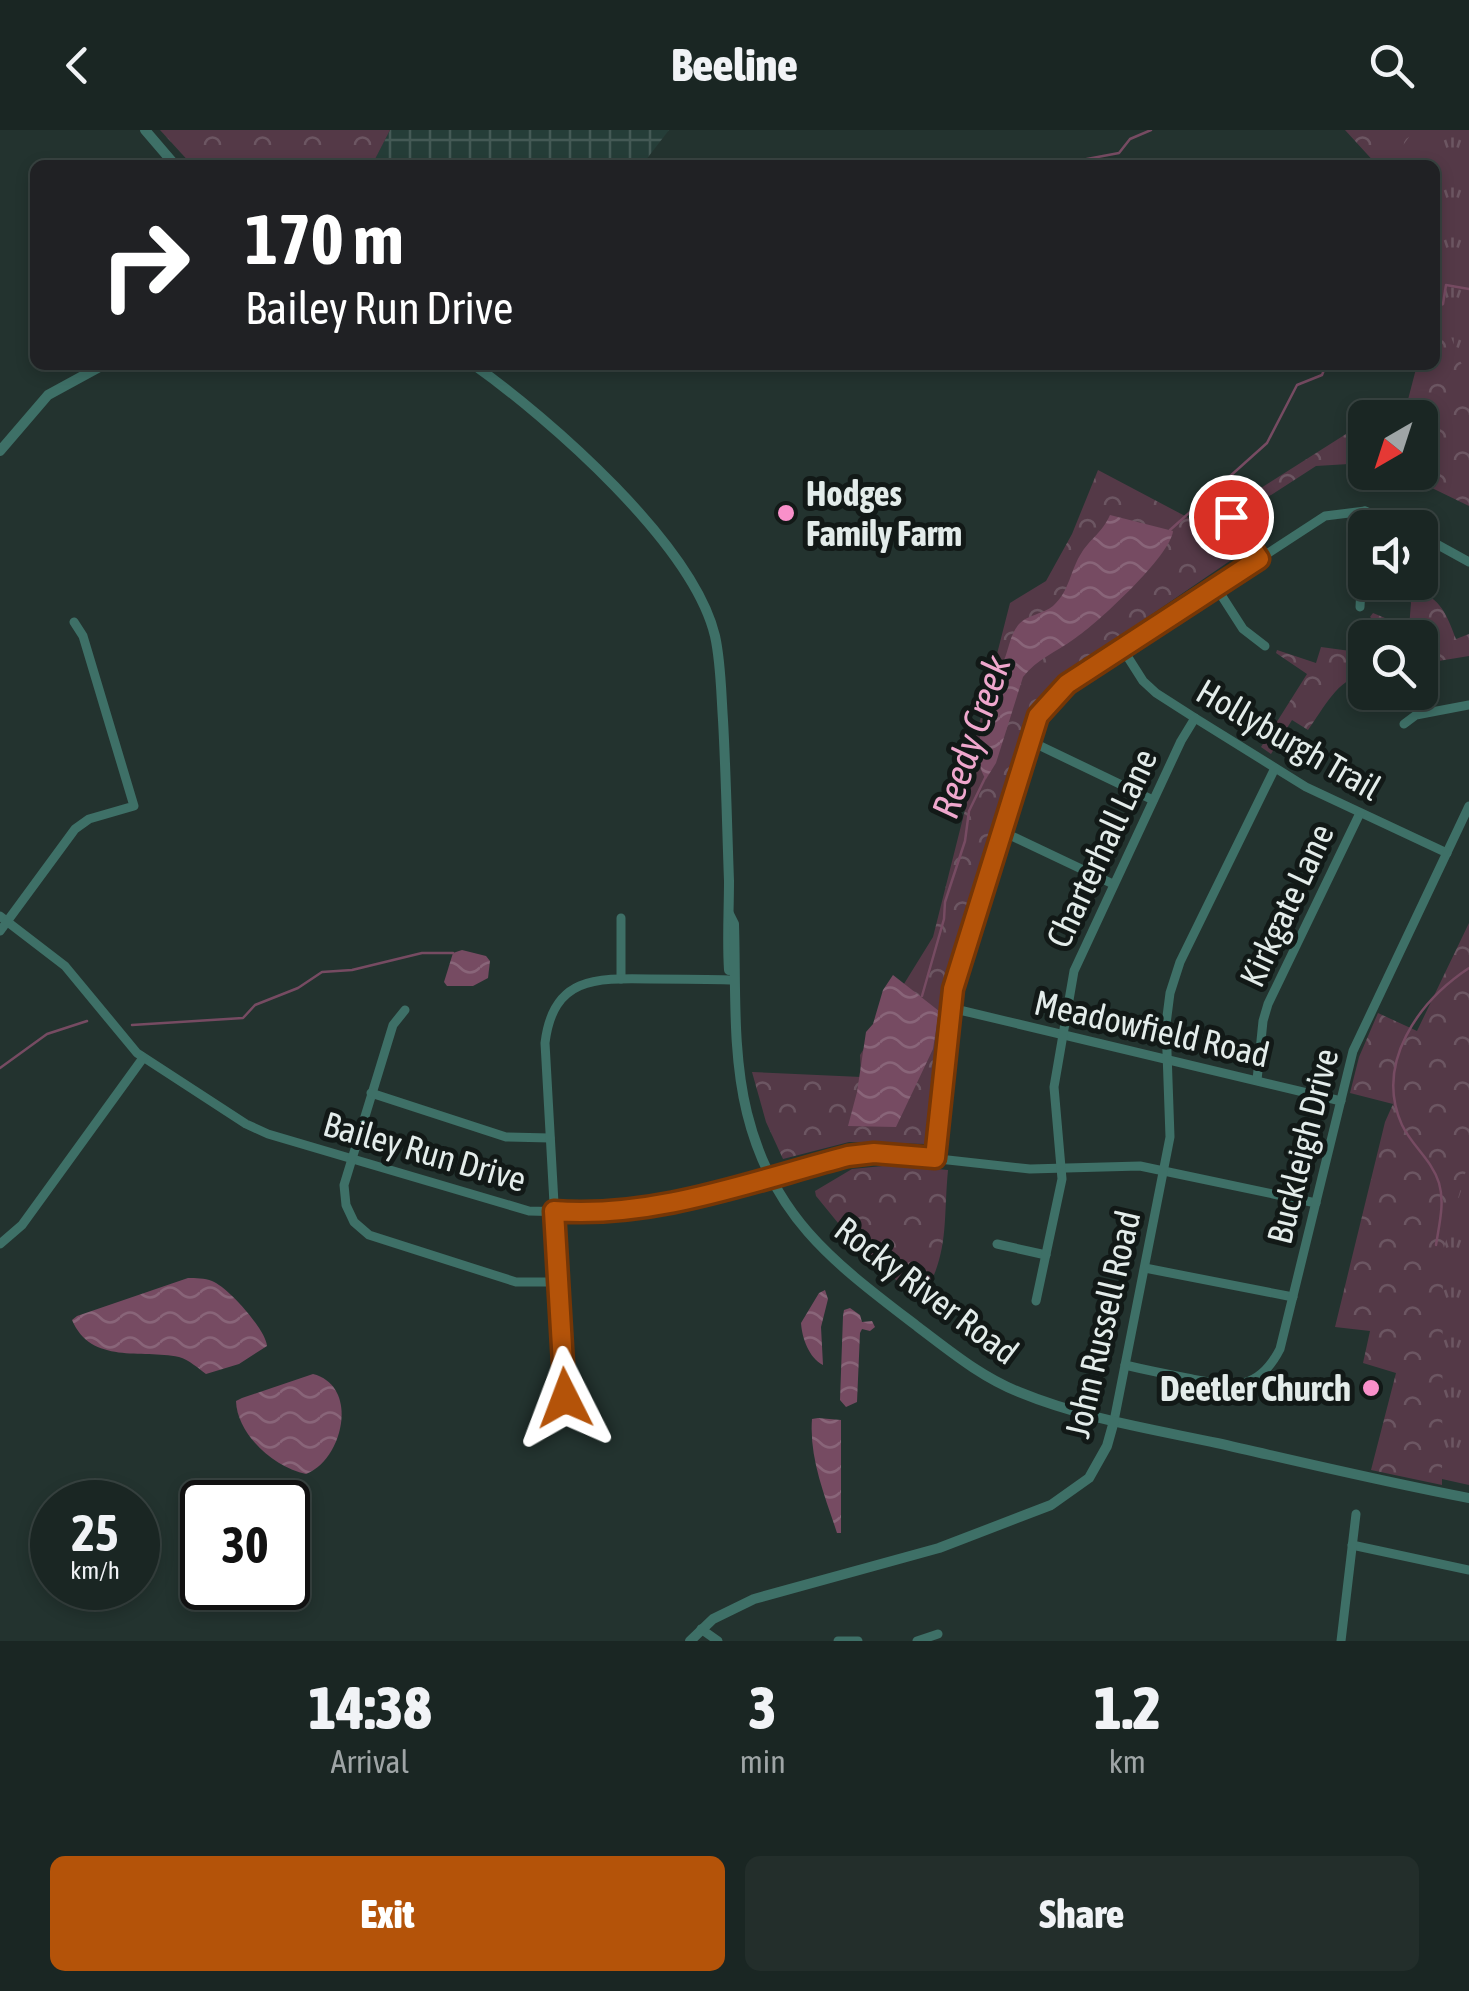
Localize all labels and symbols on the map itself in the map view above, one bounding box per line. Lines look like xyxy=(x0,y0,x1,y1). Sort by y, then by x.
north arrow xyxy=(1348,400,1438,490)
place label: Hodges Family Farm xyxy=(806,473,962,553)
pin xyxy=(1189,475,1274,560)
marker: Hodges Family Farm xyxy=(775,502,797,524)
water label: Reedy Creek xyxy=(923,649,1019,824)
street label: Hollyburgh Trail xyxy=(1190,670,1388,808)
street label: Charterhall Lane xyxy=(1038,742,1164,954)
street label: Kirkgate Lane xyxy=(1231,817,1341,993)
street label: Meadowfield Road xyxy=(1031,982,1273,1074)
street label: Buckleigh Drive xyxy=(1258,1044,1346,1248)
street label: Bailey Run Drive xyxy=(319,1103,531,1199)
street label: John Russell Road xyxy=(1056,1207,1148,1441)
street label: Rocky River Road xyxy=(828,1208,1026,1372)
position arrow xyxy=(513,1346,617,1450)
place label: Deetler Church xyxy=(1160,1368,1351,1408)
marker: Deetler Church xyxy=(1360,1377,1382,1399)
speed limit sign: 30 xyxy=(180,1480,310,1610)

